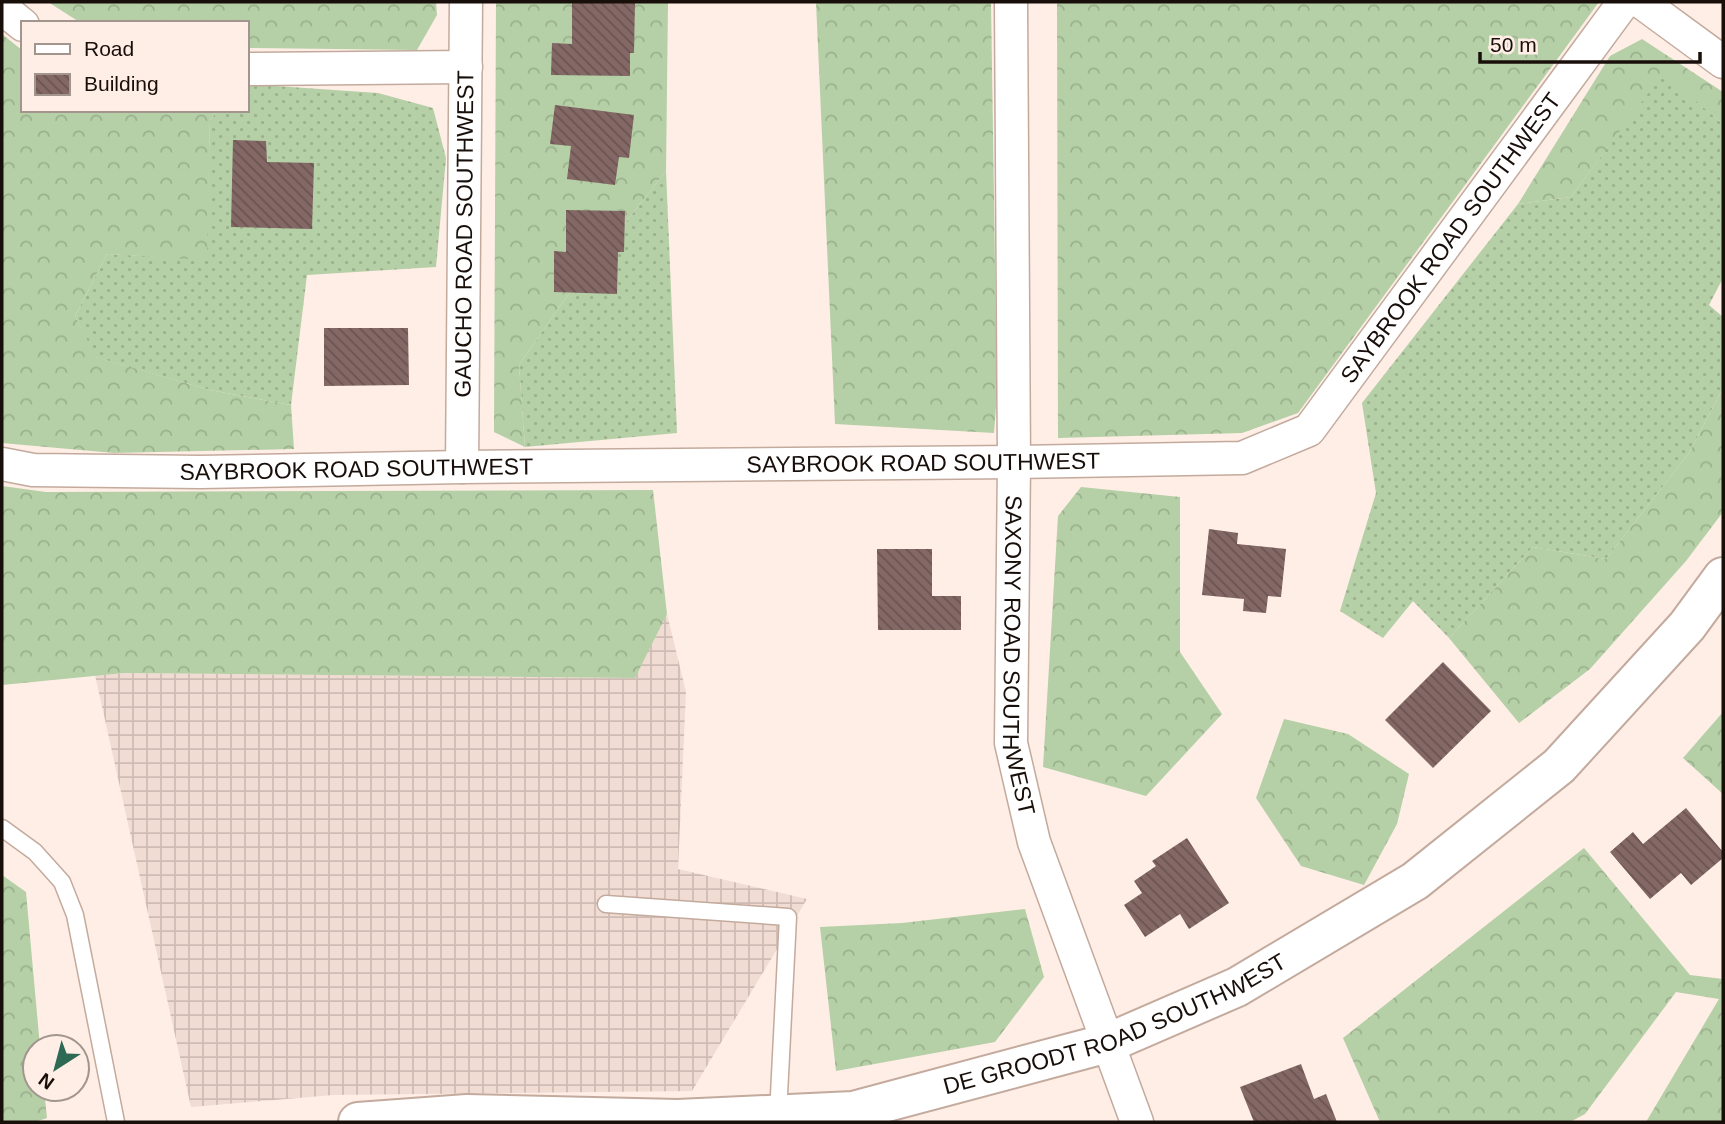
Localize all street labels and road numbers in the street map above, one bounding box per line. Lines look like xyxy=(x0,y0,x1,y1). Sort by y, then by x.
street label: GAUCHO ROAD SOUTHWEST xyxy=(450,70,478,398)
street label: SAYBROOK ROAD SOUTHWEST xyxy=(1335,88,1566,388)
street label: SAYBROOK ROAD SOUTHWEST xyxy=(746,447,1100,477)
street label: SAYBROOK ROAD SOUTHWEST xyxy=(179,453,533,485)
street label: SAXONY ROAD SOUTHWEST xyxy=(998,495,1040,818)
street label: DE GROODT ROAD SOUTHWEST xyxy=(940,948,1290,1099)

